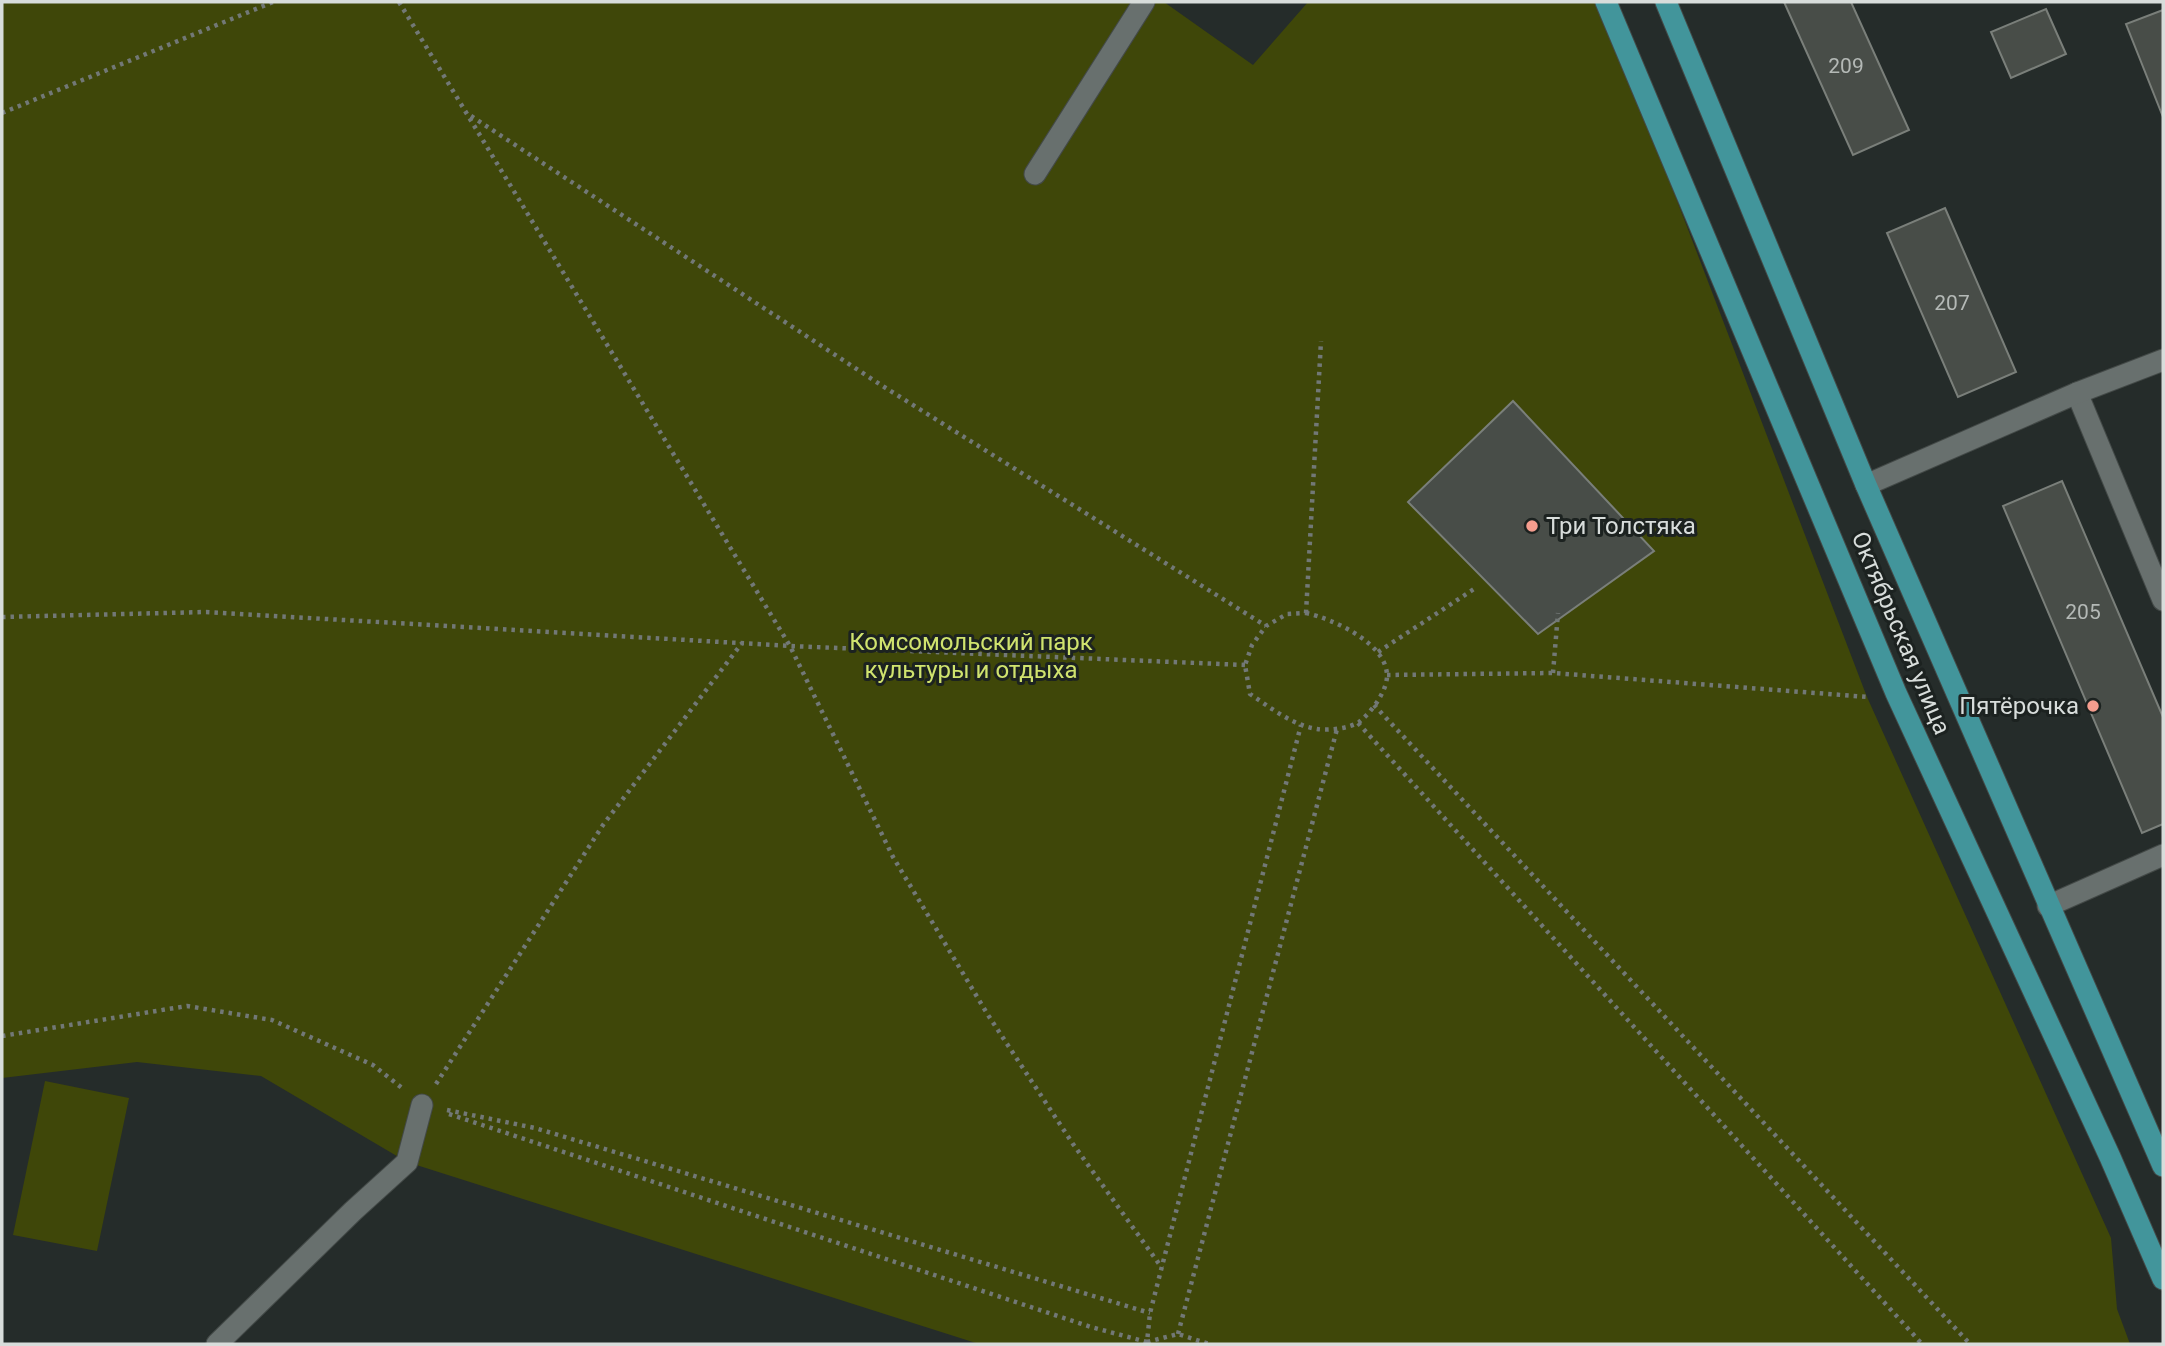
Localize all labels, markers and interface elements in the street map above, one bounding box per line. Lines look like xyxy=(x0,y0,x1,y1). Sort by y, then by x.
house number: 209 xyxy=(1828,54,1864,78)
house number: 207 xyxy=(1934,291,1970,315)
place label: Три Толстяка xyxy=(1546,512,1696,540)
marker: Три Толстяка xyxy=(1524,518,1540,534)
street label: Октябрьская улица xyxy=(1846,527,1956,739)
house number: 205 xyxy=(2065,600,2101,624)
park label: Комсомольский парк культуры и отдыха xyxy=(849,628,1093,684)
place label: Пятёрочка xyxy=(1959,692,2079,720)
marker: Пятёрочка xyxy=(2085,698,2101,714)

